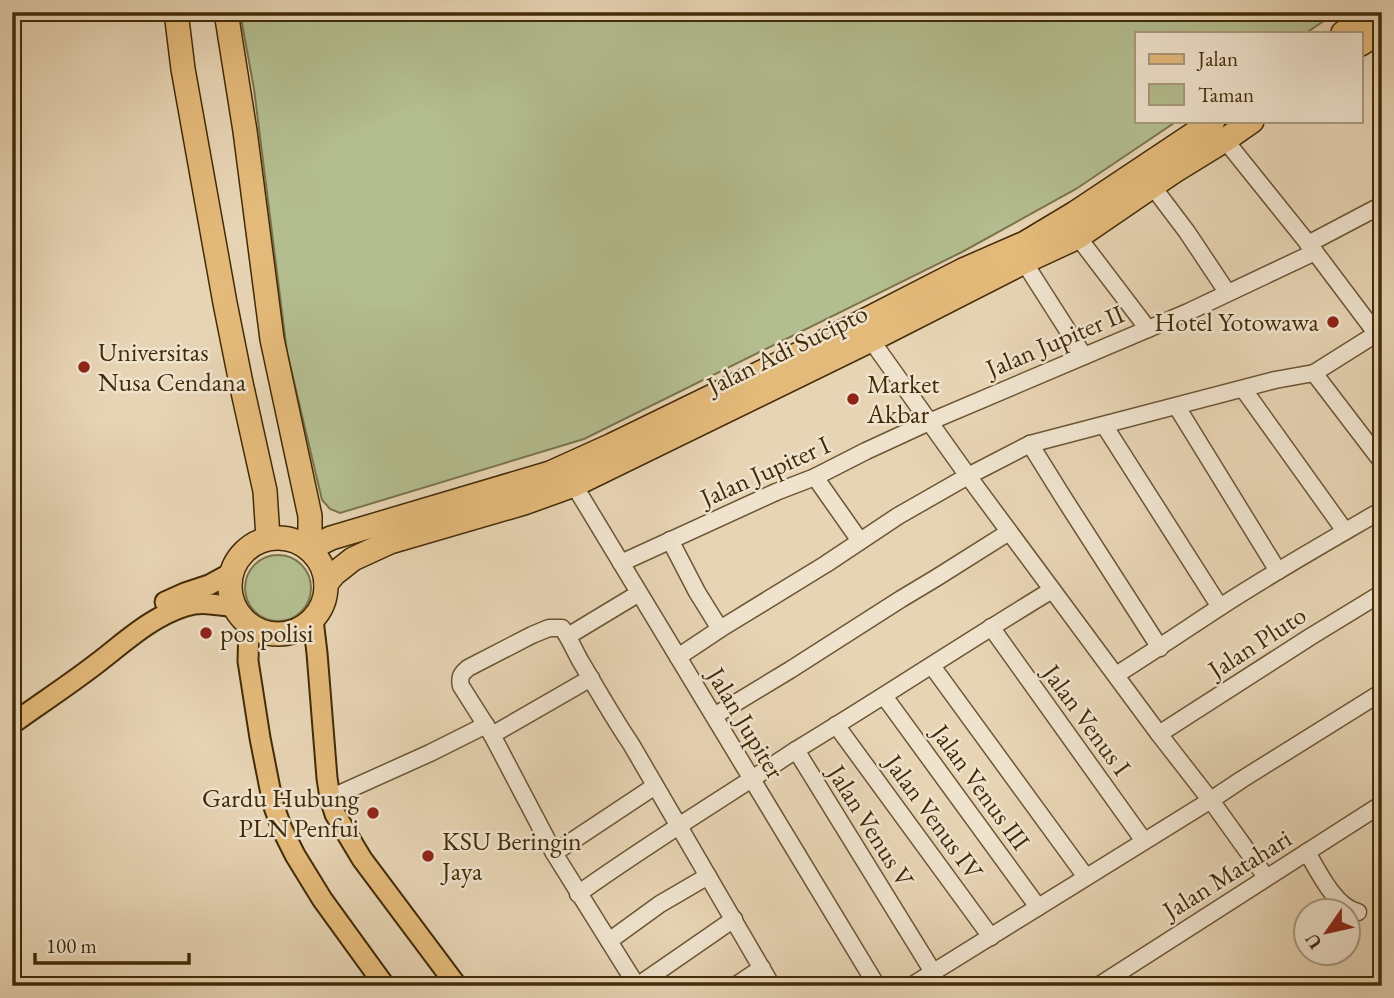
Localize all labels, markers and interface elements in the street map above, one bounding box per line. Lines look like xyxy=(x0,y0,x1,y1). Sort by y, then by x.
legend xyxy=(1135,32,1362,122)
text: Jalan xyxy=(1196,45,1238,72)
text: Taman xyxy=(1198,81,1254,108)
street label: Jalan Adi Sucipto xyxy=(699,295,873,403)
street label: Jalan Jupiter II xyxy=(979,297,1129,386)
place label: Hotel Yotowawa xyxy=(1154,305,1320,339)
marker: Hotel Yotowawa xyxy=(1325,314,1341,330)
place label: Universitas Nusa Cendana xyxy=(98,335,247,399)
marker: Universitas Nusa Cendana xyxy=(76,359,92,375)
place label: Market Akbar xyxy=(866,367,939,431)
marker: Market Akbar xyxy=(845,391,861,407)
street label: Jalan Jupiter I xyxy=(693,427,835,515)
street label: Jalan Pluto xyxy=(1200,598,1312,687)
place label: pos polisi xyxy=(220,616,313,650)
marker: pos polisi xyxy=(198,625,214,641)
street label: Jalan Venus I xyxy=(1034,656,1139,783)
street label: Jalan Jupiter xyxy=(698,659,793,785)
street label: Jalan Venus III xyxy=(923,716,1038,857)
street label: Jalan Venus IV xyxy=(876,746,991,887)
street label: Jalan Venus V xyxy=(819,757,922,894)
place label: Gardu Hubung PLN Penfui xyxy=(202,781,360,845)
marker: Gardu Hubung PLN Penfui xyxy=(365,805,381,821)
street label: Jalan Matahari xyxy=(1155,821,1298,928)
place label: KSU Beringin Jaya xyxy=(440,824,582,888)
marker: KSU Beringin Jaya xyxy=(420,848,436,864)
north arrow xyxy=(1292,897,1362,967)
scale bar xyxy=(35,921,189,965)
text: U xyxy=(1299,928,1328,954)
text: 100 m xyxy=(46,932,97,959)

